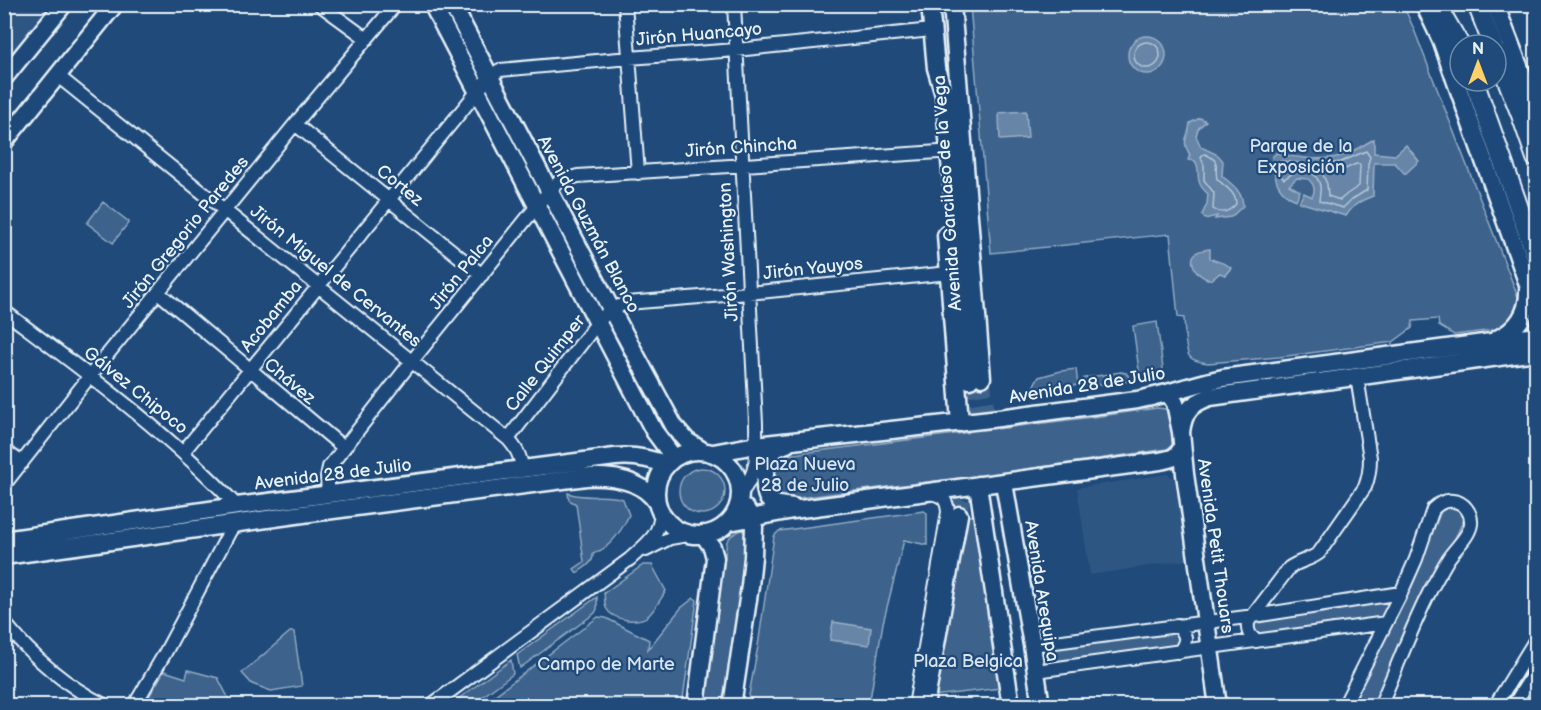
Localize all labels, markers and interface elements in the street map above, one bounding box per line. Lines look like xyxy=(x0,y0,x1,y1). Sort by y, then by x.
street label: Jirón Huancayo xyxy=(635,19,763,50)
north arrow xyxy=(1448,33,1508,93)
text: N xyxy=(1472,40,1484,59)
street label: Avenida Garcilaso de la Vega xyxy=(929,74,966,312)
street label: Avenida Guzmán Blanco xyxy=(533,132,644,317)
street label: Jirón Chincha xyxy=(684,133,798,162)
park label: Parque de la Exposición xyxy=(1250,136,1352,178)
street label: Jirón Gregorio Paredes xyxy=(118,152,253,313)
street label: Cortez xyxy=(372,160,428,211)
street label: Jirón Washington xyxy=(714,182,743,322)
street label: Jirón Miguel de Cervantes xyxy=(246,201,426,352)
street label: Jirón Palca xyxy=(425,231,498,314)
street label: Jirón Yauyos xyxy=(762,253,864,284)
street label: Acobamba xyxy=(236,276,307,356)
street label: Calle Quimper xyxy=(501,310,590,416)
street label: Gálvez Chipoco xyxy=(79,342,192,439)
street label: Chávez xyxy=(260,354,320,409)
street label: Avenida 28 de Julio xyxy=(1007,363,1167,408)
street label: Avenida 28 de Julio xyxy=(253,454,413,495)
park label: Plaza Nueva 28 de Julio xyxy=(754,454,856,496)
street label: Avenida Petit Thouars xyxy=(1193,457,1238,635)
street label: Avenida Arequipa xyxy=(1020,519,1063,663)
park label: Plaza Belgica xyxy=(913,651,1023,672)
park label: Campo de Marte xyxy=(537,654,675,675)

